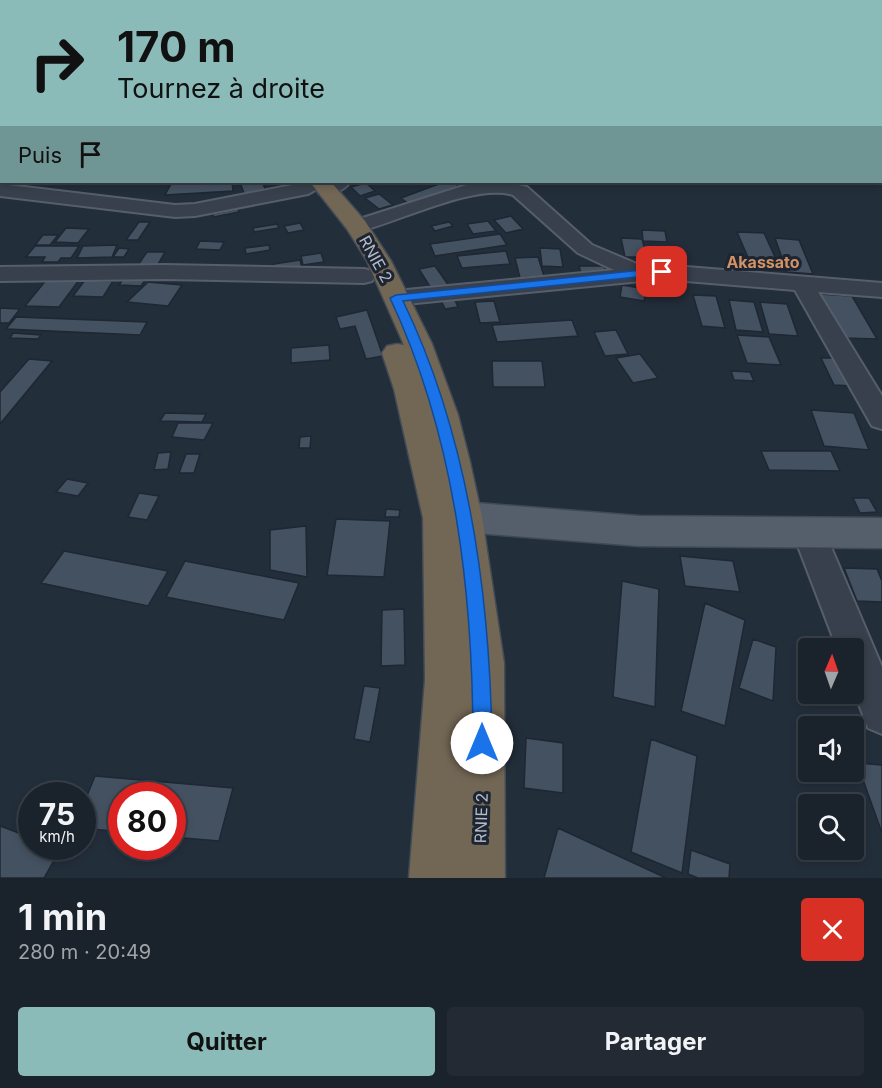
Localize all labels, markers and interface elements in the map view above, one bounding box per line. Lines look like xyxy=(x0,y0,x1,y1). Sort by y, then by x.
text: 170 m xyxy=(117,21,235,72)
icon: right xyxy=(18,24,96,102)
text: Tournez à droite xyxy=(117,72,325,105)
icon: arrive xyxy=(74,138,107,171)
text: Puis xyxy=(18,142,62,168)
street label: RNIE 2 xyxy=(355,232,397,286)
pin xyxy=(636,246,687,297)
district label: Akassato xyxy=(726,252,800,272)
icon: arrive xyxy=(645,255,678,288)
north arrow xyxy=(798,638,864,704)
map controls xyxy=(798,638,864,860)
position arrow xyxy=(450,711,514,775)
button: sound xyxy=(798,716,864,782)
speed limit sign: 80 xyxy=(108,782,186,860)
street label: RNIE 2 xyxy=(470,792,492,844)
button: search xyxy=(798,794,864,860)
text: 75 xyxy=(39,796,75,832)
text: km/h xyxy=(39,827,75,846)
text: 1 min xyxy=(18,895,107,939)
button: close xyxy=(801,898,864,961)
text: 280 m · 20:49 xyxy=(18,940,151,964)
button: Quitter xyxy=(18,1007,435,1076)
button: Partager xyxy=(447,1007,864,1076)

